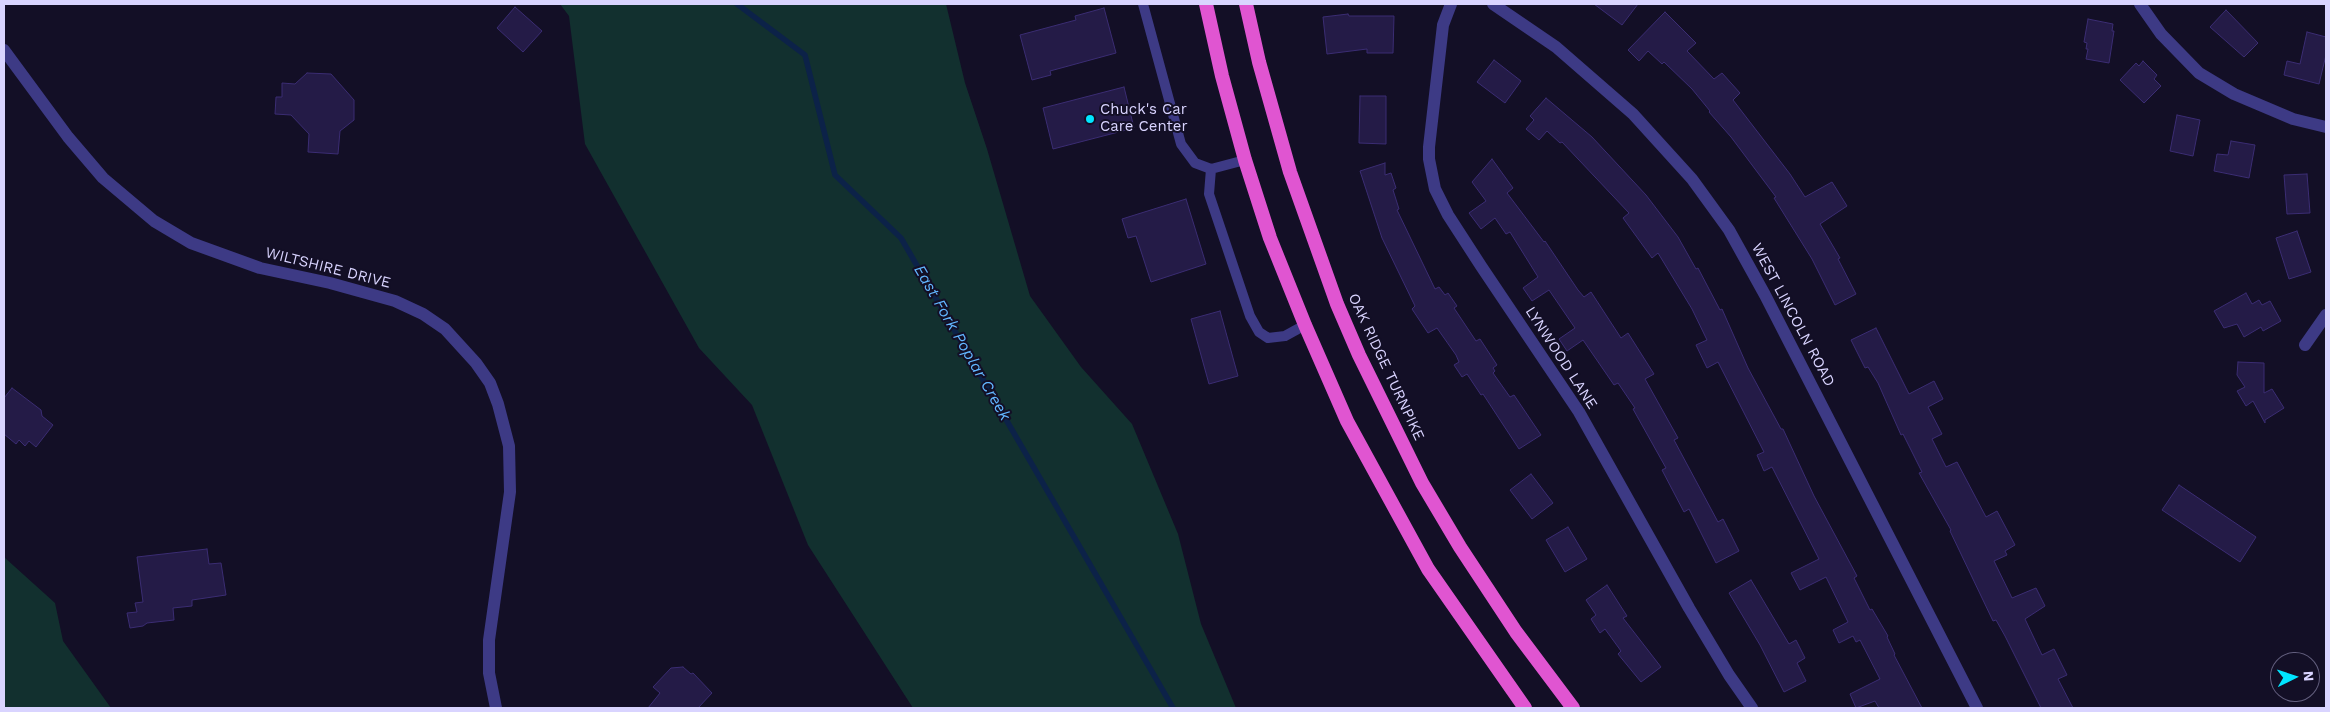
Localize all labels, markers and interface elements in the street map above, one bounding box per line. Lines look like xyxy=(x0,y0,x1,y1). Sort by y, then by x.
place label: Chuck's Car Care Center xyxy=(1100,101,1188,136)
marker: Chuck's Car Care Center xyxy=(1084,113,1096,125)
street label: WEST LINCOLN ROAD xyxy=(1748,240,1838,390)
street label: WILTSHIRE DRIVE xyxy=(263,244,393,292)
water label: East Fork Poplar Creek xyxy=(910,262,1014,424)
street label: OAK RIDGE TURNPIKE xyxy=(1344,291,1428,443)
street label: LYNWOOD LANE xyxy=(1521,303,1601,413)
north arrow xyxy=(2270,652,2320,702)
text: N xyxy=(2301,670,2317,682)

